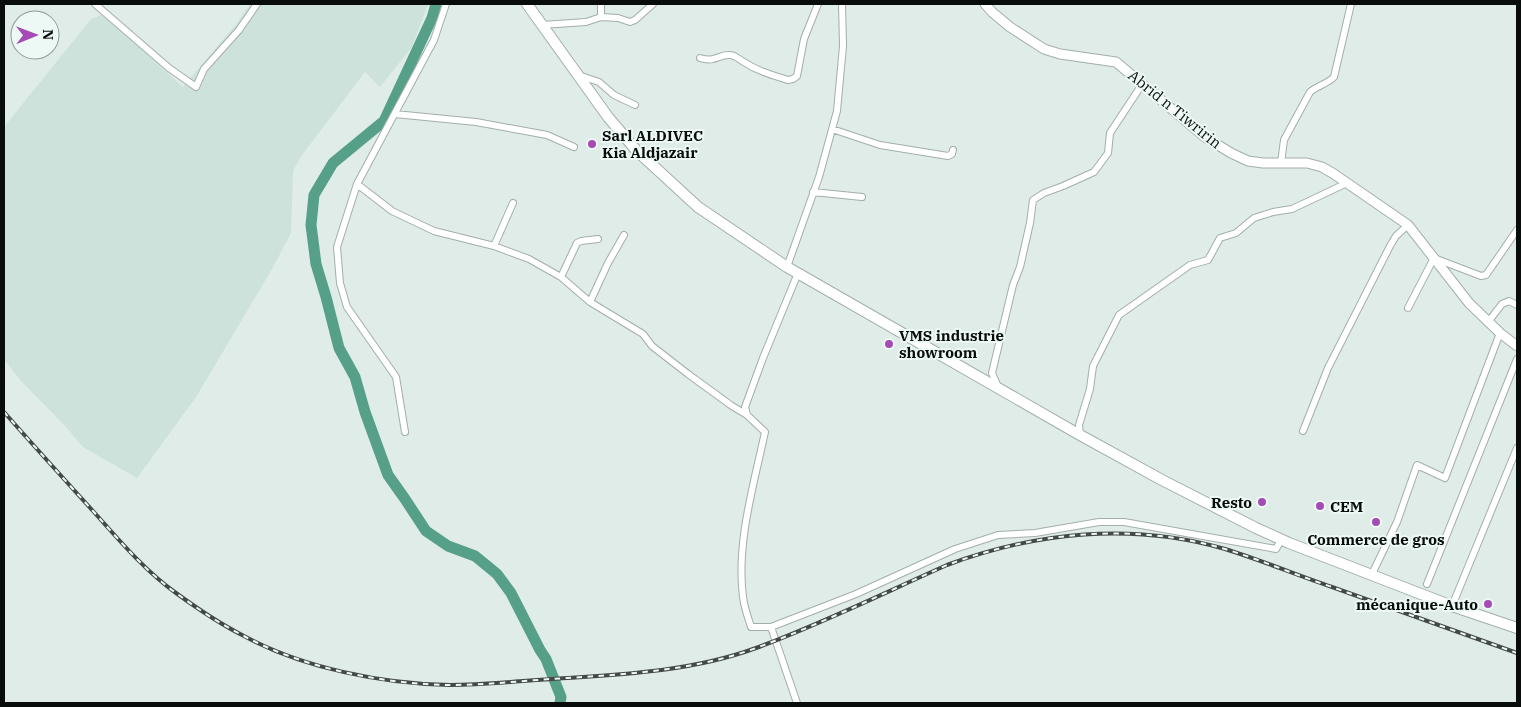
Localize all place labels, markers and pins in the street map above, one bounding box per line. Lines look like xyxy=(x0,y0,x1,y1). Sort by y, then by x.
place label: Sarl ALDIVEC Kia Aldjazair xyxy=(602,126,703,162)
marker: Sarl ALDIVEC Kia Aldjazair xyxy=(586,138,598,150)
place label: VMS industrie showroom xyxy=(899,326,1004,362)
marker: VMS industrie showroom xyxy=(883,338,895,350)
place label: Resto xyxy=(1211,493,1252,512)
marker: Resto xyxy=(1256,496,1268,508)
place label: CEM xyxy=(1330,497,1363,516)
marker: CEM xyxy=(1314,500,1326,512)
marker: Commerce de gros xyxy=(1370,516,1382,528)
place label: Commerce de gros xyxy=(1307,530,1445,549)
place label: mécanique-Auto xyxy=(1356,595,1478,614)
marker: mécanique-Auto xyxy=(1482,598,1494,610)

